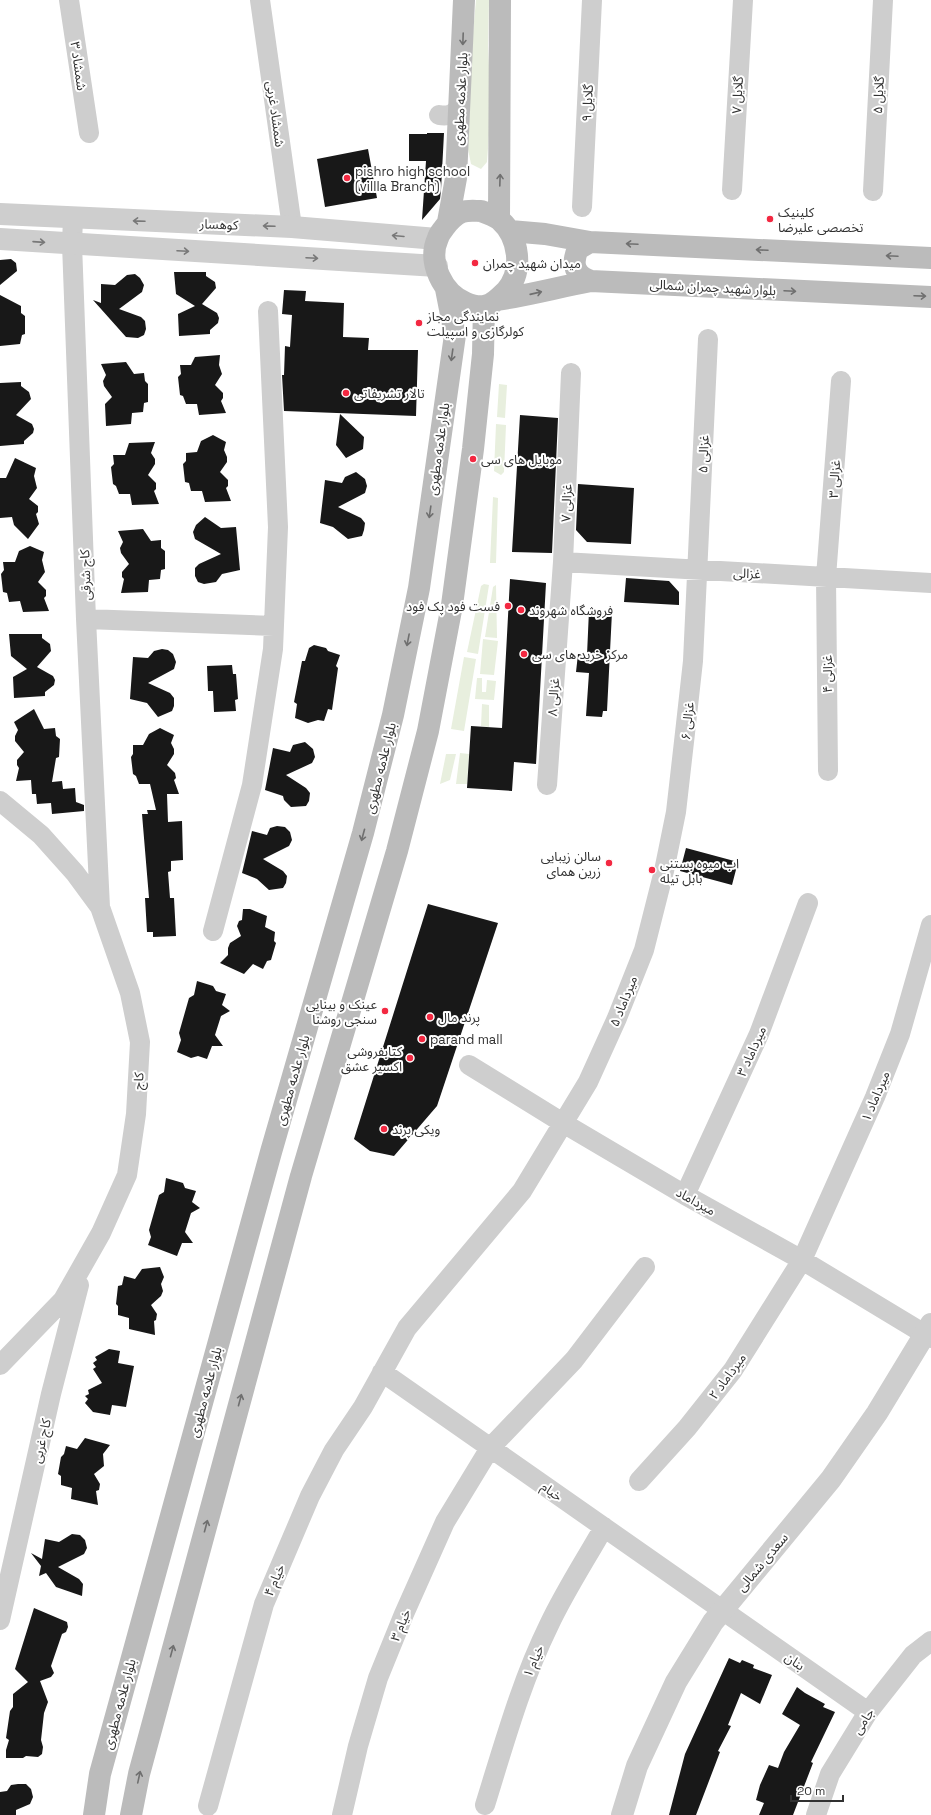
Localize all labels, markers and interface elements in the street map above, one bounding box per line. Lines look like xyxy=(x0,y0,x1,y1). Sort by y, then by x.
one-way arrow xyxy=(459,32,467,45)
street label: شمشاد ۳ xyxy=(67,40,90,92)
street label: بلوار علامه مطهری xyxy=(450,52,471,146)
street label: گلایل ۷ xyxy=(728,75,747,114)
street label: گلایل ۵ xyxy=(869,75,888,114)
street label: شمشاد غربی xyxy=(262,80,289,148)
street label: گلایل ۹ xyxy=(578,83,597,122)
place label: pishro high school (villla Branch) xyxy=(355,163,470,195)
marker: pishro high school (villla Branch) xyxy=(342,173,352,183)
one-way arrow xyxy=(496,174,504,187)
place label: کلینیک تخصصی علیرضا xyxy=(778,204,863,236)
marker: کلینیک تخصصی علیرضا xyxy=(765,214,775,224)
street label: کوهسار xyxy=(198,215,239,234)
one-way arrow xyxy=(133,217,146,225)
one-way arrow xyxy=(263,223,276,230)
one-way arrow xyxy=(392,232,405,239)
one-way arrow xyxy=(32,238,45,246)
one-way arrow xyxy=(626,241,639,248)
one-way arrow xyxy=(176,247,189,254)
one-way arrow xyxy=(756,247,769,254)
one-way arrow xyxy=(886,253,899,260)
one-way arrow xyxy=(305,255,318,262)
place label: میدان شهید چمران xyxy=(483,255,581,273)
marker: میدان شهید چمران xyxy=(470,258,480,268)
street label: بلوار شهید چمران شمالی xyxy=(649,276,777,300)
one-way arrow xyxy=(783,287,796,294)
one-way arrow xyxy=(529,289,542,297)
one-way arrow xyxy=(913,293,926,300)
place label: نمایندگی مجاز کولرگازی و اسپیلت xyxy=(426,308,525,341)
marker: نمایندگی مجاز کولرگازی و اسپیلت xyxy=(414,318,424,328)
one-way arrow xyxy=(448,348,456,361)
place label: تالار تشریفاتی xyxy=(354,385,425,402)
marker: تالار تشریفاتی xyxy=(341,388,351,398)
street label: بلوار علامه مطهری xyxy=(424,402,453,496)
street label: غزالی ۵ xyxy=(694,434,713,473)
place label: موبایل های سی xyxy=(481,451,562,468)
marker: موبایل های سی xyxy=(468,454,478,464)
street label: غزالی ۳ xyxy=(825,459,844,499)
street label: غزالی ۷ xyxy=(557,483,576,522)
one-way arrow xyxy=(426,505,434,518)
street label: کاج شرقی xyxy=(76,548,97,601)
street label: غزالی xyxy=(733,564,762,583)
place label: فست فود پک فود xyxy=(406,598,500,616)
marker: فست فود پک فود xyxy=(503,601,513,611)
place label: فروشگاه شهروند xyxy=(529,602,613,619)
marker: فروشگاه شهروند xyxy=(516,605,526,615)
one-way arrow xyxy=(404,633,412,646)
place label: مرکز خرید های سی xyxy=(532,646,628,663)
marker: مرکز خرید های سی xyxy=(519,649,529,659)
street label: غزالی ۴ xyxy=(819,654,836,693)
street label: غزالی ۸ xyxy=(544,677,563,717)
street label: غزالی ۶ xyxy=(677,701,698,741)
street label: بلوار علامه مطهری xyxy=(361,721,400,815)
one-way arrow xyxy=(359,828,366,841)
place label: سالن زیبایی زرین همای xyxy=(541,848,601,880)
place label: اب میوه بستنی بابل تیله xyxy=(660,855,739,887)
marker: سالن زیبایی زرین همای xyxy=(604,858,614,868)
marker: اب میوه بستنی بابل تیله xyxy=(647,865,657,875)
street label: میرداماد ۵ xyxy=(606,973,641,1029)
place label: عینک و بینایی سنجی روشنا xyxy=(306,996,377,1028)
marker: عینک و بینایی سنجی روشنا xyxy=(380,1006,390,1016)
place label: پرند مال xyxy=(438,1009,480,1027)
marker: پرند مال xyxy=(425,1012,435,1022)
street label: میرداماد ۳ xyxy=(733,1023,770,1079)
place label: parand mall xyxy=(430,1031,503,1048)
street label: بلوار علامه مطهری xyxy=(271,1033,314,1127)
marker: parand mall xyxy=(417,1034,427,1044)
place label: کتابفروشی اکسیر عشق xyxy=(341,1043,403,1075)
marker: کتابفروشی اکسیر عشق xyxy=(405,1053,415,1063)
street label: میرداماد ۱ xyxy=(857,1068,894,1124)
street label: کاج xyxy=(130,1071,149,1090)
place label: ویکی پرند xyxy=(392,1121,440,1139)
marker: ویکی پرند xyxy=(379,1124,389,1134)
street label: میرداماد xyxy=(673,1184,719,1219)
street label: بلوار علامه مطهری xyxy=(185,1345,226,1439)
street label: میرداماد ۲ xyxy=(705,1350,750,1403)
one-way arrow xyxy=(237,1394,245,1407)
street label: کاج غربی xyxy=(28,1417,57,1465)
street label: خیام xyxy=(537,1478,566,1506)
one-way arrow xyxy=(203,1519,210,1532)
street label: سعدی شمالی xyxy=(733,1529,792,1595)
street label: خیام ۴ xyxy=(260,1561,290,1599)
street label: خیام ۳ xyxy=(386,1606,416,1644)
street label: خیام ۱ xyxy=(519,1642,549,1680)
one-way arrow xyxy=(169,1645,176,1658)
street label: بنان xyxy=(781,1649,808,1674)
street label: بلوار علامه مطهری xyxy=(99,1657,140,1751)
street label: جامی xyxy=(849,1705,878,1738)
one-way arrow xyxy=(135,1771,143,1784)
scale bar xyxy=(791,1777,843,1803)
text: 20 m xyxy=(797,1783,825,1799)

